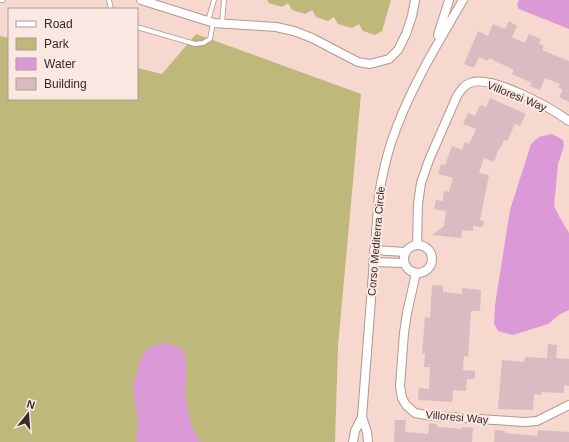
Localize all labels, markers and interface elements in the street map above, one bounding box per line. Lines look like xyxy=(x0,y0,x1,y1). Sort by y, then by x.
legend xyxy=(8,8,138,100)
text: Road xyxy=(44,17,73,31)
text: Park xyxy=(44,37,70,51)
text: Water xyxy=(44,57,76,71)
text: Building xyxy=(44,77,87,91)
street label: Villoresi Way xyxy=(486,79,549,114)
street label: Corso Mediterra Circle xyxy=(365,186,387,296)
north arrow xyxy=(8,394,48,434)
text: N xyxy=(25,398,37,411)
street label: Villoresi Way xyxy=(425,408,489,426)

